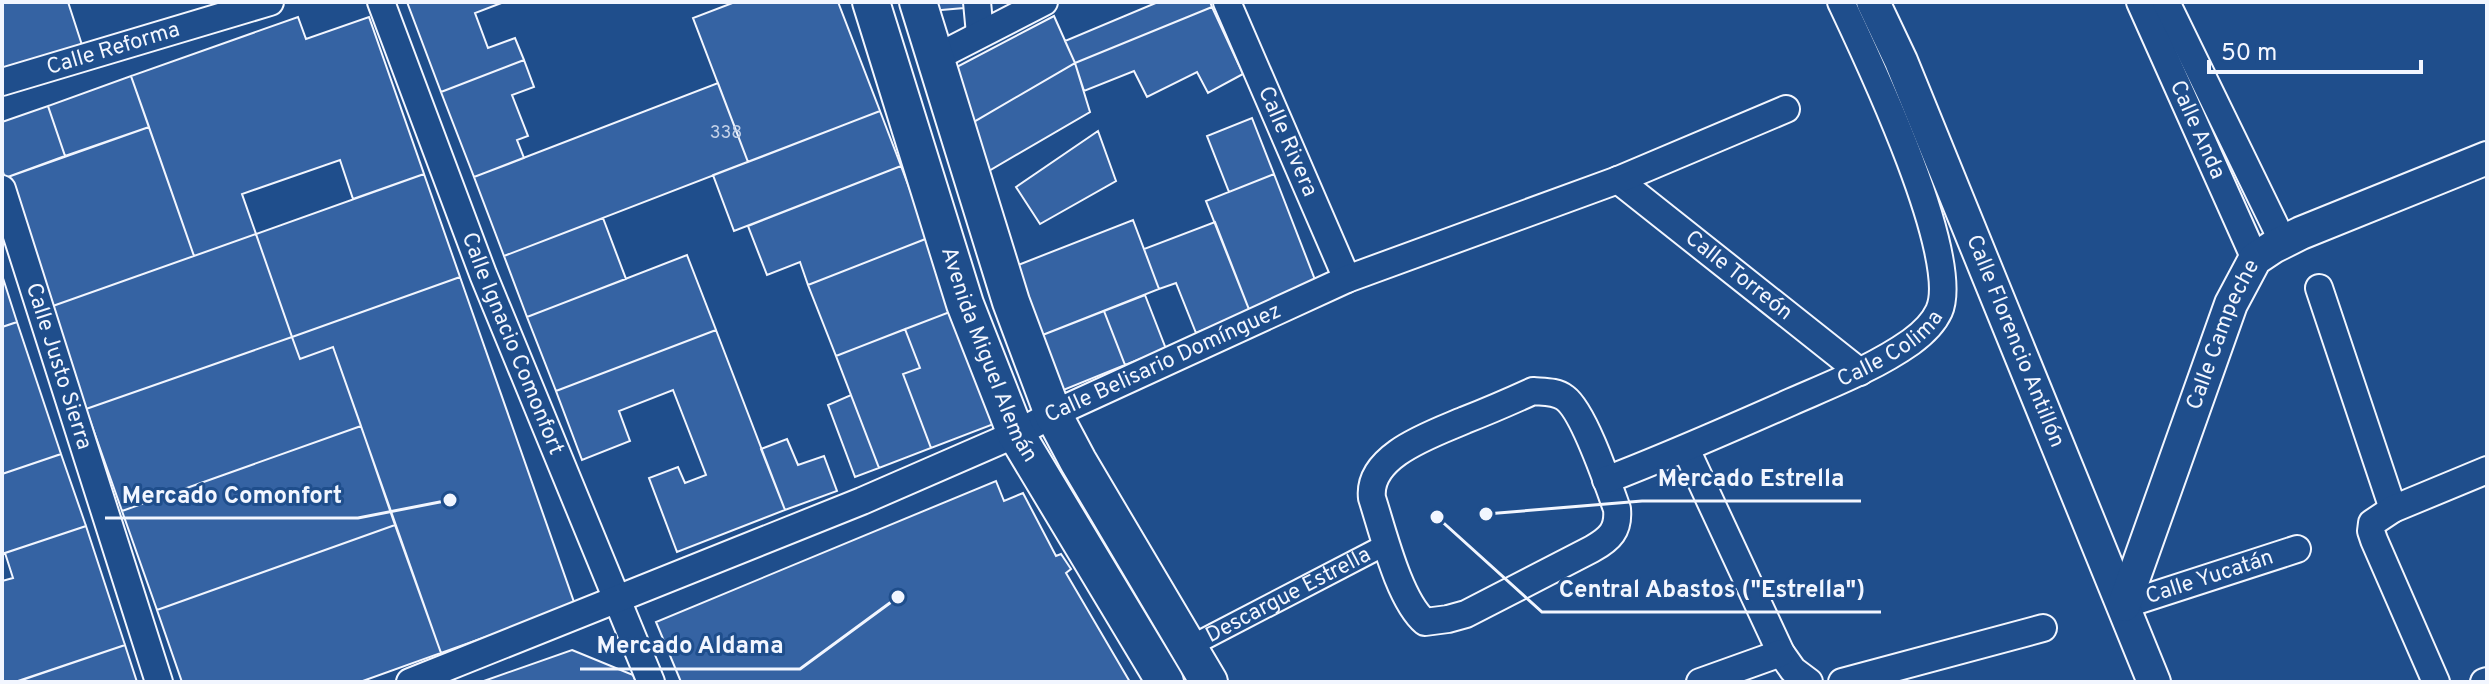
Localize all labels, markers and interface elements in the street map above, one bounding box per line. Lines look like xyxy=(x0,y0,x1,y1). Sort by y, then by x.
street label: Calle Reforma xyxy=(43,16,183,81)
scale bar xyxy=(2209,24,2421,74)
text: 50 m xyxy=(2221,39,2277,69)
street label: Calle Anda xyxy=(2163,76,2231,183)
street label: Calle Rivera xyxy=(1252,82,1323,201)
house number: 338 xyxy=(710,122,742,145)
street label: Calle Torreón xyxy=(1679,225,1798,327)
street label: Calle Ignacio Comonfort xyxy=(455,229,570,459)
street label: Calle Florencio Antillón xyxy=(1960,231,2071,452)
street label: Avenida Miguel Alemán xyxy=(935,244,1043,467)
street label: Calle Campeche xyxy=(2181,255,2266,414)
street label: Calle Justo Sierra xyxy=(19,280,98,453)
street label: Calle Belisario Domínguez xyxy=(1040,298,1285,429)
street label: Calle Colima xyxy=(1833,306,1950,394)
callout: Mercado Estrella xyxy=(1642,453,1861,501)
text: Mercado Estrella xyxy=(1658,465,1844,495)
callout: Mercado Comonfort xyxy=(105,470,358,518)
text: Mercado Comonfort xyxy=(122,482,342,512)
street label: Descargue Estrella xyxy=(1201,541,1375,649)
street label: Calle Yucatán xyxy=(2142,544,2277,611)
callout: Central Abastos ("Estrella") xyxy=(1542,564,1881,612)
text: Central Abastos ("Estrella") xyxy=(1559,576,1865,606)
callout: Mercado Aldama xyxy=(580,621,800,669)
text: Mercado Aldama xyxy=(596,632,784,662)

